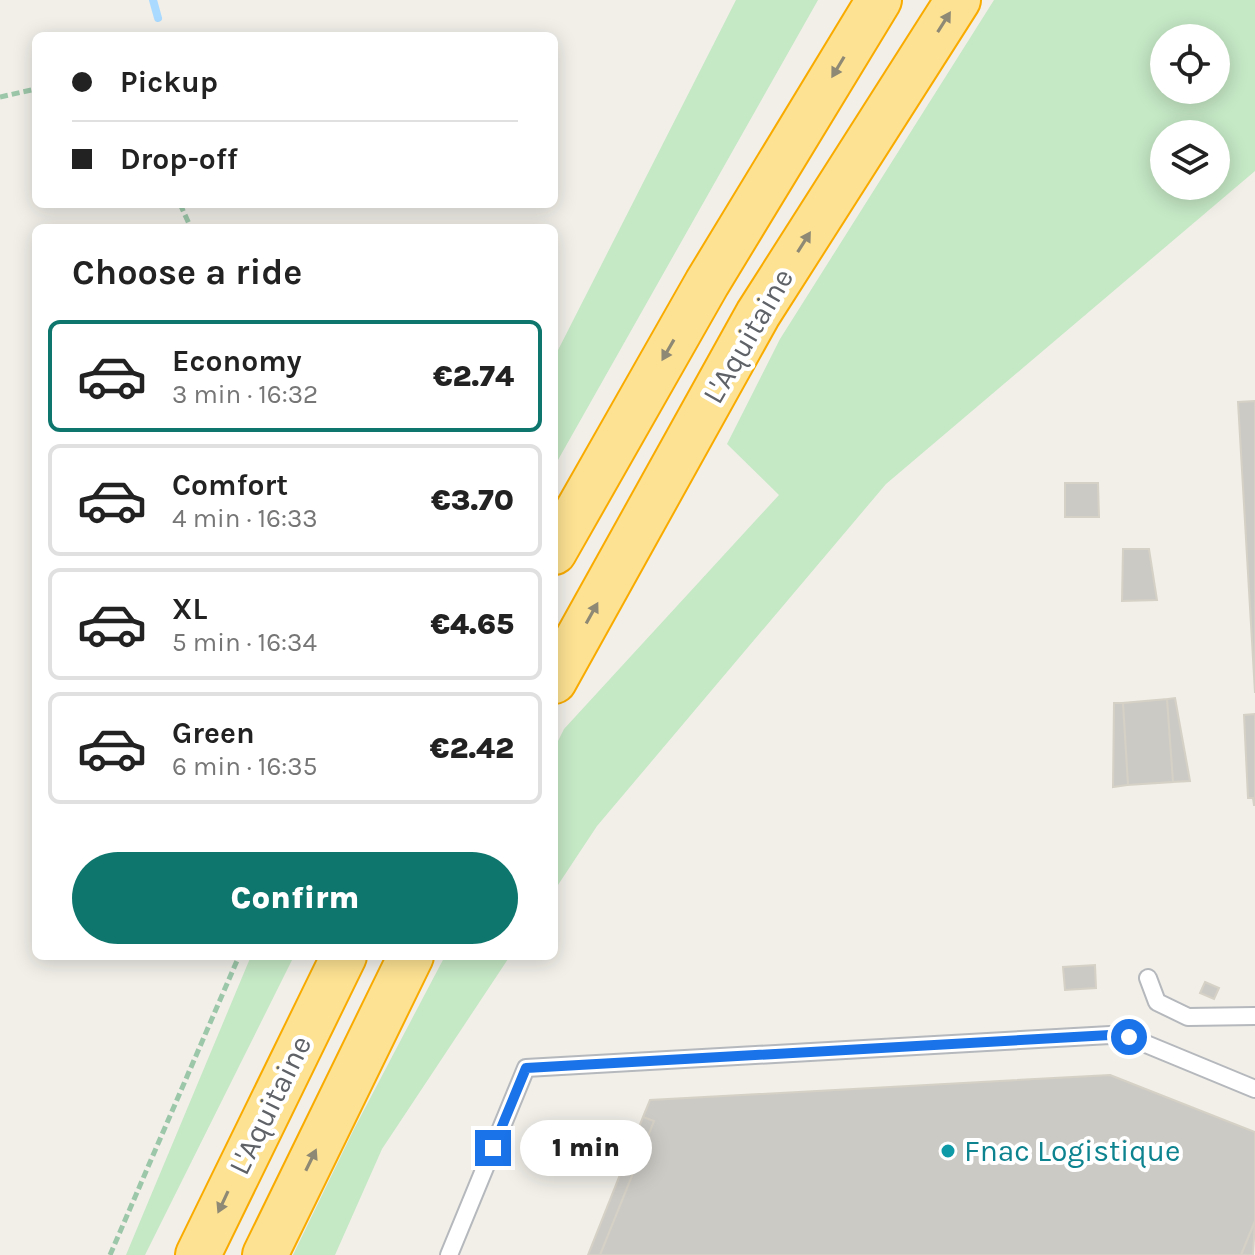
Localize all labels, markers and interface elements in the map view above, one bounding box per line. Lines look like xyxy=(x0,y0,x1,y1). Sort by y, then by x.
one-way arrow xyxy=(936,12,951,33)
map controls xyxy=(1150,24,1230,200)
button: locate xyxy=(1150,24,1230,104)
one-way arrow xyxy=(832,56,846,78)
text: Pickup xyxy=(120,64,218,100)
button: layers xyxy=(1150,120,1230,200)
text: Drop-off xyxy=(120,141,238,177)
one-way arrow xyxy=(797,231,811,253)
text: Choose a ride xyxy=(72,251,302,293)
street label: L'Aquitaine xyxy=(695,262,801,410)
one-way arrow xyxy=(661,339,675,361)
icon: car xyxy=(76,340,148,412)
text: Economy xyxy=(172,343,302,379)
text: €2.74 xyxy=(433,358,514,394)
text: 3 min · 16:32 xyxy=(172,379,318,410)
icon: car xyxy=(76,464,148,536)
text: Comfort xyxy=(172,467,288,503)
text: €3.70 xyxy=(431,482,514,518)
text: 4 min · 16:33 xyxy=(172,503,318,534)
icon: car xyxy=(76,588,148,660)
text: XL xyxy=(172,591,207,627)
one-way arrow xyxy=(585,602,599,624)
text: €4.65 xyxy=(430,606,514,642)
text: 5 min · 16:34 xyxy=(172,627,317,658)
icon: car xyxy=(76,712,148,784)
text: Green xyxy=(172,715,255,751)
text: €2.42 xyxy=(430,730,514,766)
text: 6 min · 16:35 xyxy=(172,751,317,782)
button: Confirm xyxy=(72,852,518,944)
route start xyxy=(1111,1019,1147,1055)
street label: L'Aquitaine xyxy=(221,1030,319,1180)
callout: 1 min xyxy=(521,1120,653,1176)
route end xyxy=(475,1130,511,1166)
text: 1 min xyxy=(552,1132,620,1163)
place label: Fnac Logistique xyxy=(964,1133,1180,1169)
marker: Fnac Logistique xyxy=(939,1142,957,1160)
one-way arrow xyxy=(304,1148,318,1171)
one-way arrow xyxy=(216,1190,230,1213)

